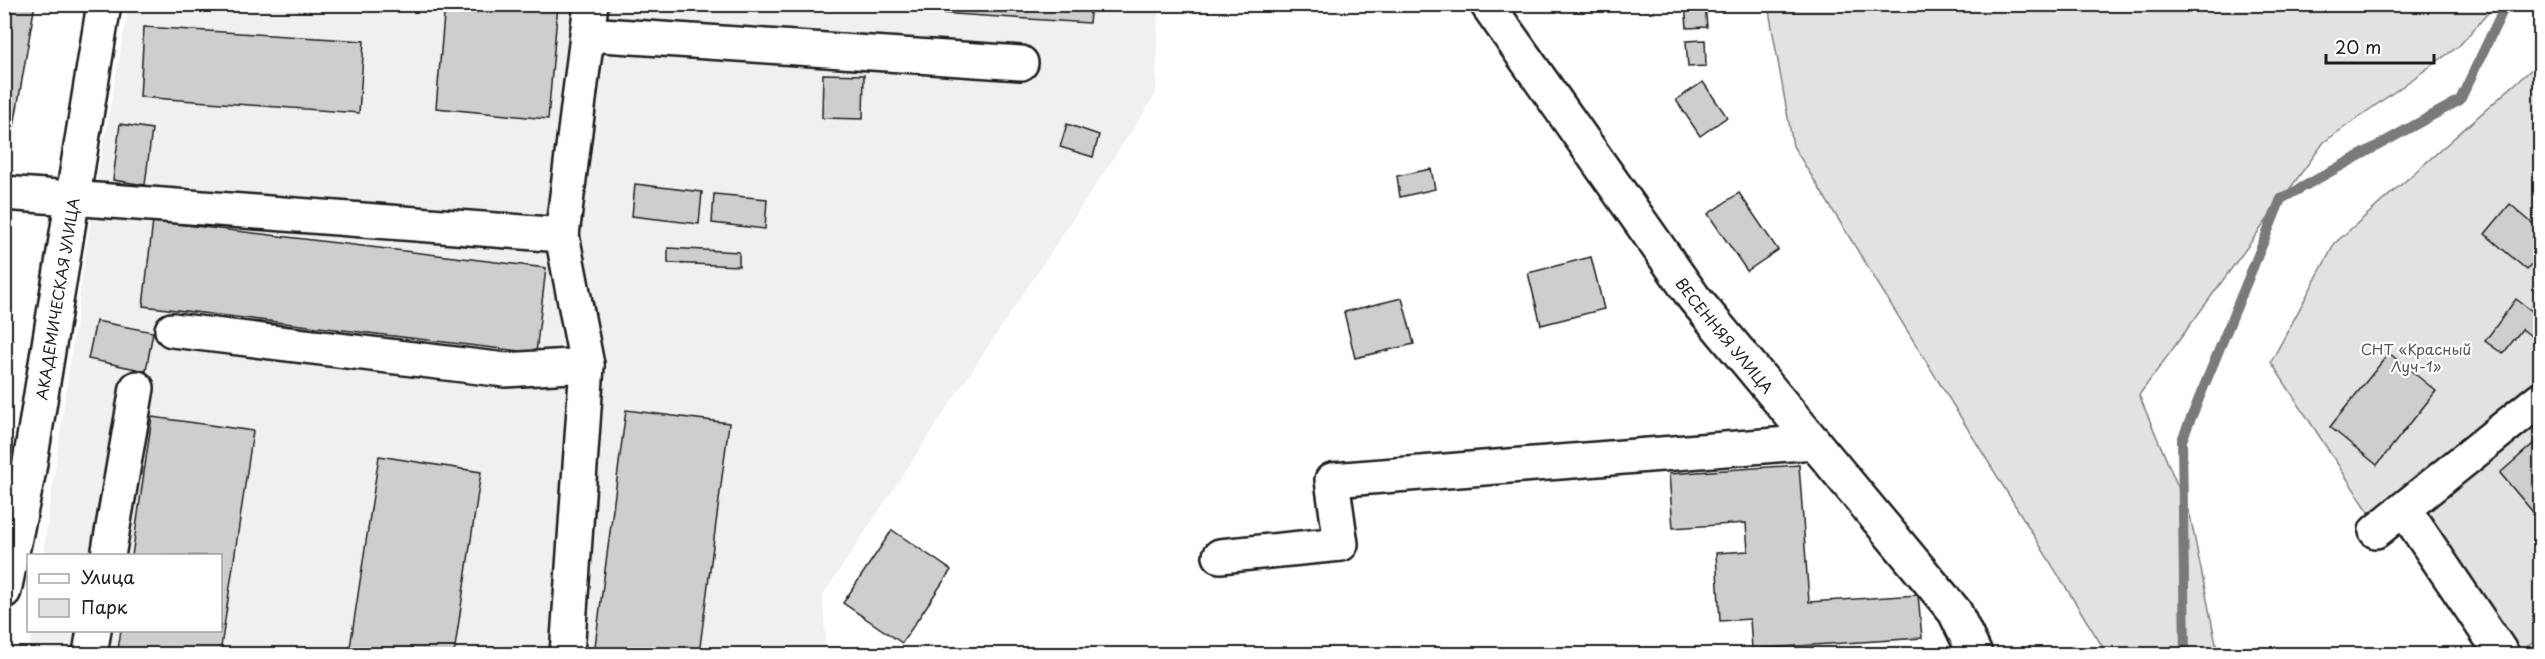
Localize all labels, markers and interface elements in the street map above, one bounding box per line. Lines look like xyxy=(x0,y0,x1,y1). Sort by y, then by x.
scale bar xyxy=(2326,27,2434,65)
text: 20 m xyxy=(2335,33,2381,60)
street label: АКАДЕМИЧЕСКАЯ УЛИЦА xyxy=(29,196,84,401)
street label: ВЕСЕННЯЯ УЛИЦА xyxy=(1671,272,1780,398)
park label: СНТ «Красный Луч-1» xyxy=(2361,337,2471,377)
legend xyxy=(27,554,222,632)
text: Улица xyxy=(81,563,135,590)
text: Парк xyxy=(81,593,128,620)

